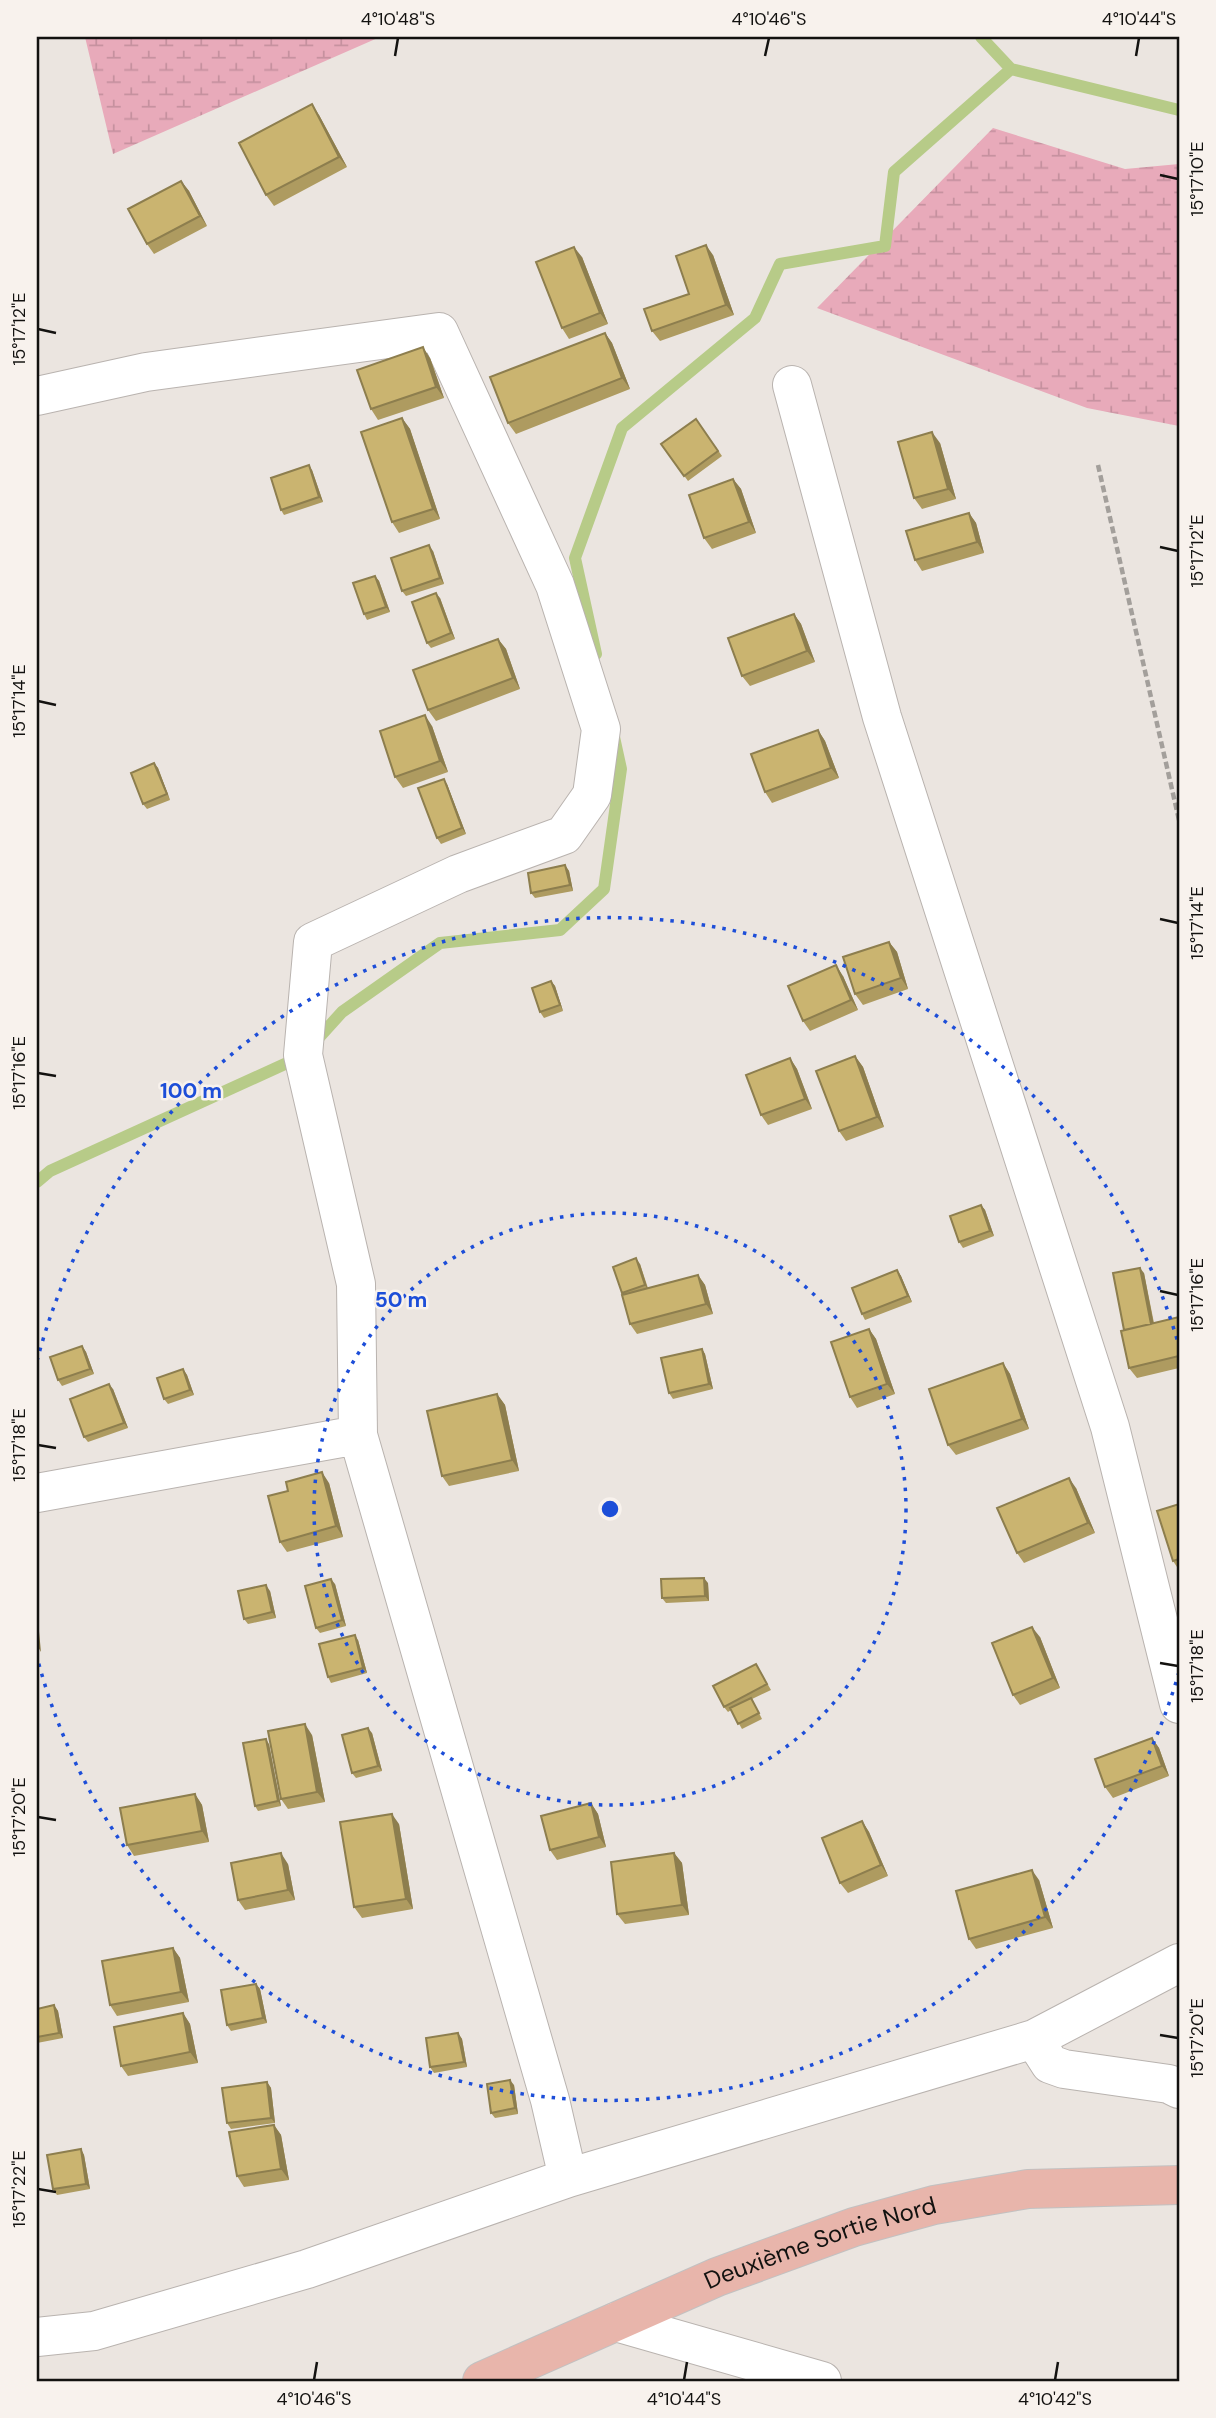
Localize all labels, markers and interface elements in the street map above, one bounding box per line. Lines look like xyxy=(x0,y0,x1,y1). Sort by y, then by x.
text: 4°10'48"S xyxy=(361,7,435,31)
text: 4°10'46"S xyxy=(732,7,806,31)
text: 4°10'44"S xyxy=(1102,7,1176,31)
text: 15°17'10"E xyxy=(1185,142,1209,216)
text: 15°17'12"E xyxy=(7,293,31,365)
text: 15°17'12"E xyxy=(1185,515,1209,587)
text: 15°17'14"E xyxy=(7,664,31,738)
text: 15°17'14"E xyxy=(1185,886,1209,960)
text: 15°17'16"E xyxy=(7,1036,31,1110)
text: 100 m xyxy=(160,1077,222,1105)
text: 15°17'16"E xyxy=(1185,1258,1209,1332)
text: 50 m xyxy=(375,1286,427,1314)
text: 15°17'18"E xyxy=(7,1408,31,1482)
centre of rings xyxy=(598,1497,622,1521)
text: 15°17'18"E xyxy=(1185,1629,1209,1703)
text: 15°17'20"E xyxy=(7,1777,31,1857)
text: 15°17'20"E xyxy=(1185,1998,1209,2078)
text: 15°17'22"E xyxy=(7,2150,31,2228)
street label: Deuxième Sortie Nord xyxy=(699,2189,940,2296)
text: 4°10'46"S xyxy=(277,2387,351,2411)
text: 4°10'44"S xyxy=(647,2387,721,2411)
text: 4°10'42"S xyxy=(1018,2387,1092,2411)

